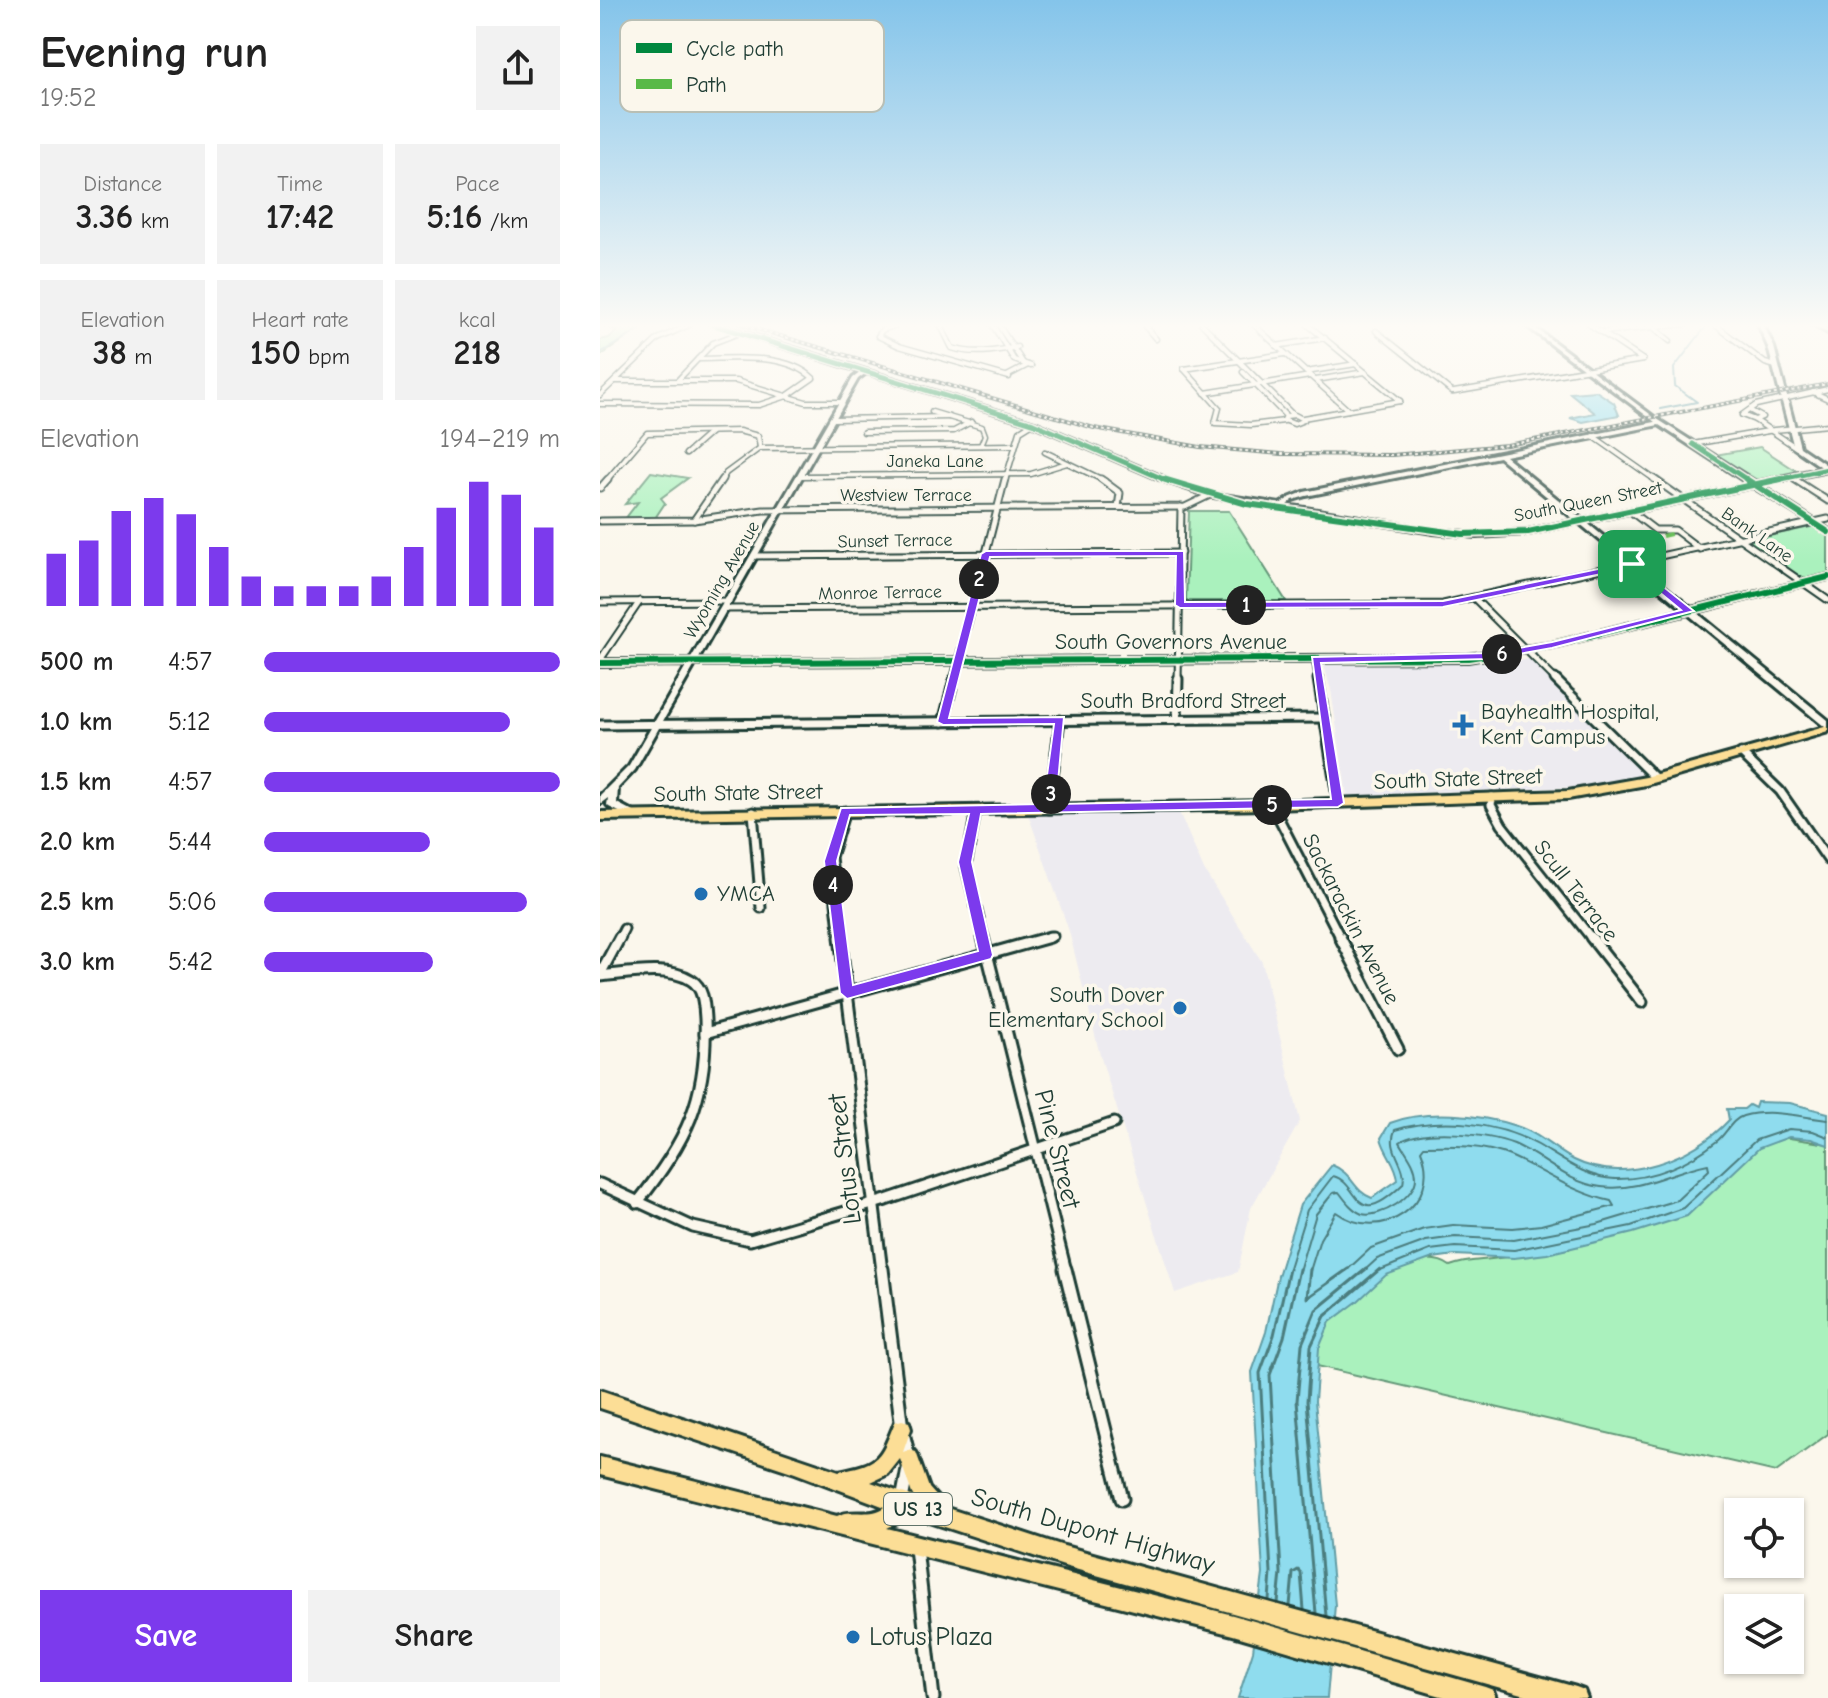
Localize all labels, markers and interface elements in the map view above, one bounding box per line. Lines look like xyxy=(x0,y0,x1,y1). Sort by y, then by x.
legend xyxy=(620,20,884,112)
button: share xyxy=(476,26,560,110)
text: Evening run xyxy=(40,27,268,78)
text: Cycle path xyxy=(686,36,784,62)
text: Path xyxy=(686,72,727,98)
text: 19:52 xyxy=(40,83,97,113)
text: Distance xyxy=(83,171,162,197)
text: Time xyxy=(277,171,323,197)
text: Pace xyxy=(455,171,500,197)
text: 3.36 xyxy=(76,197,133,237)
text: 17:42 xyxy=(266,197,334,237)
text: 5:16 xyxy=(426,197,483,237)
text: km xyxy=(133,208,170,234)
text: /km xyxy=(483,208,528,234)
text: Elevation xyxy=(81,307,165,333)
text: Heart rate xyxy=(251,307,348,333)
text: kcal xyxy=(459,307,496,333)
text: 38 xyxy=(93,333,127,373)
text: 150 xyxy=(250,333,301,373)
text: 218 xyxy=(453,333,501,373)
text: m xyxy=(127,344,153,370)
text: bpm xyxy=(301,344,350,370)
text: Elevation xyxy=(40,424,140,454)
text: 194–219 m xyxy=(440,424,560,454)
street label: Janeka Lane xyxy=(886,451,984,472)
street label: South Queen Street xyxy=(1512,477,1665,527)
street label: Westview Terrace xyxy=(840,485,972,506)
street label: Bank Lane xyxy=(1717,503,1797,567)
street label: Wyoming Avenue xyxy=(680,518,764,642)
street label: Sunset Terrace xyxy=(838,530,952,552)
pin xyxy=(1598,530,1666,598)
icon: arrive xyxy=(1610,542,1654,586)
pin: 2 xyxy=(959,559,999,599)
text: 2 xyxy=(974,566,984,592)
street label: Monroe Terrace xyxy=(818,581,942,605)
pin: 1 xyxy=(1226,585,1266,625)
text: 1 xyxy=(1242,592,1250,618)
street label: South Governors Avenue xyxy=(1055,629,1287,655)
pin: 6 xyxy=(1482,634,1522,674)
text: 6 xyxy=(1496,641,1508,667)
text: 500 m xyxy=(40,647,114,677)
text: 4:57 xyxy=(168,647,212,677)
street label: South Bradford Street xyxy=(1081,688,1286,714)
place label: Bayhealth Hospital, Kent Campus xyxy=(1481,699,1659,750)
text: 1.0 km xyxy=(40,707,112,737)
text: 5:12 xyxy=(168,707,211,737)
marker: Bayhealth Hospital, Kent Campus xyxy=(1452,714,1474,736)
street label: South State Street xyxy=(1373,763,1543,795)
text: 1.5 km xyxy=(40,767,111,797)
text: 4:57 xyxy=(168,767,212,797)
pin: 3 xyxy=(1031,774,1071,814)
street label: South State Street xyxy=(653,779,823,807)
text: 3 xyxy=(1046,781,1056,807)
pin: 5 xyxy=(1252,785,1292,825)
text: 5 xyxy=(1266,792,1278,818)
text: 2.0 km xyxy=(40,827,115,857)
text: 5:44 xyxy=(168,827,212,857)
street label: Sackarackin Avenue xyxy=(1297,829,1405,1009)
street label: Scull Terrace xyxy=(1528,835,1624,947)
pin: 4 xyxy=(813,865,853,905)
text: 4 xyxy=(828,872,838,898)
place label: YMCA xyxy=(717,881,775,907)
marker: YMCA xyxy=(692,885,710,903)
text: 2.5 km xyxy=(40,887,114,917)
text: 5:06 xyxy=(168,887,217,917)
text: 3.0 km xyxy=(40,947,115,977)
text: 5:42 xyxy=(168,947,213,977)
place label: South Dover Elementary School xyxy=(988,982,1164,1033)
marker: South Dover Elementary School xyxy=(1171,999,1189,1017)
street label: Pine Street xyxy=(1028,1086,1087,1213)
street label: Lotus Street xyxy=(822,1090,868,1226)
street label: South Dupont Highway xyxy=(968,1482,1218,1580)
road number: US 13 xyxy=(884,1493,952,1525)
map controls xyxy=(1724,1498,1804,1674)
button: locate xyxy=(1724,1498,1804,1578)
button: Save xyxy=(40,1590,292,1682)
button: Share xyxy=(308,1590,560,1682)
button: layers xyxy=(1724,1594,1804,1674)
place label: Lotus Plaza xyxy=(869,1622,993,1652)
marker: Lotus Plaza xyxy=(844,1628,862,1646)

